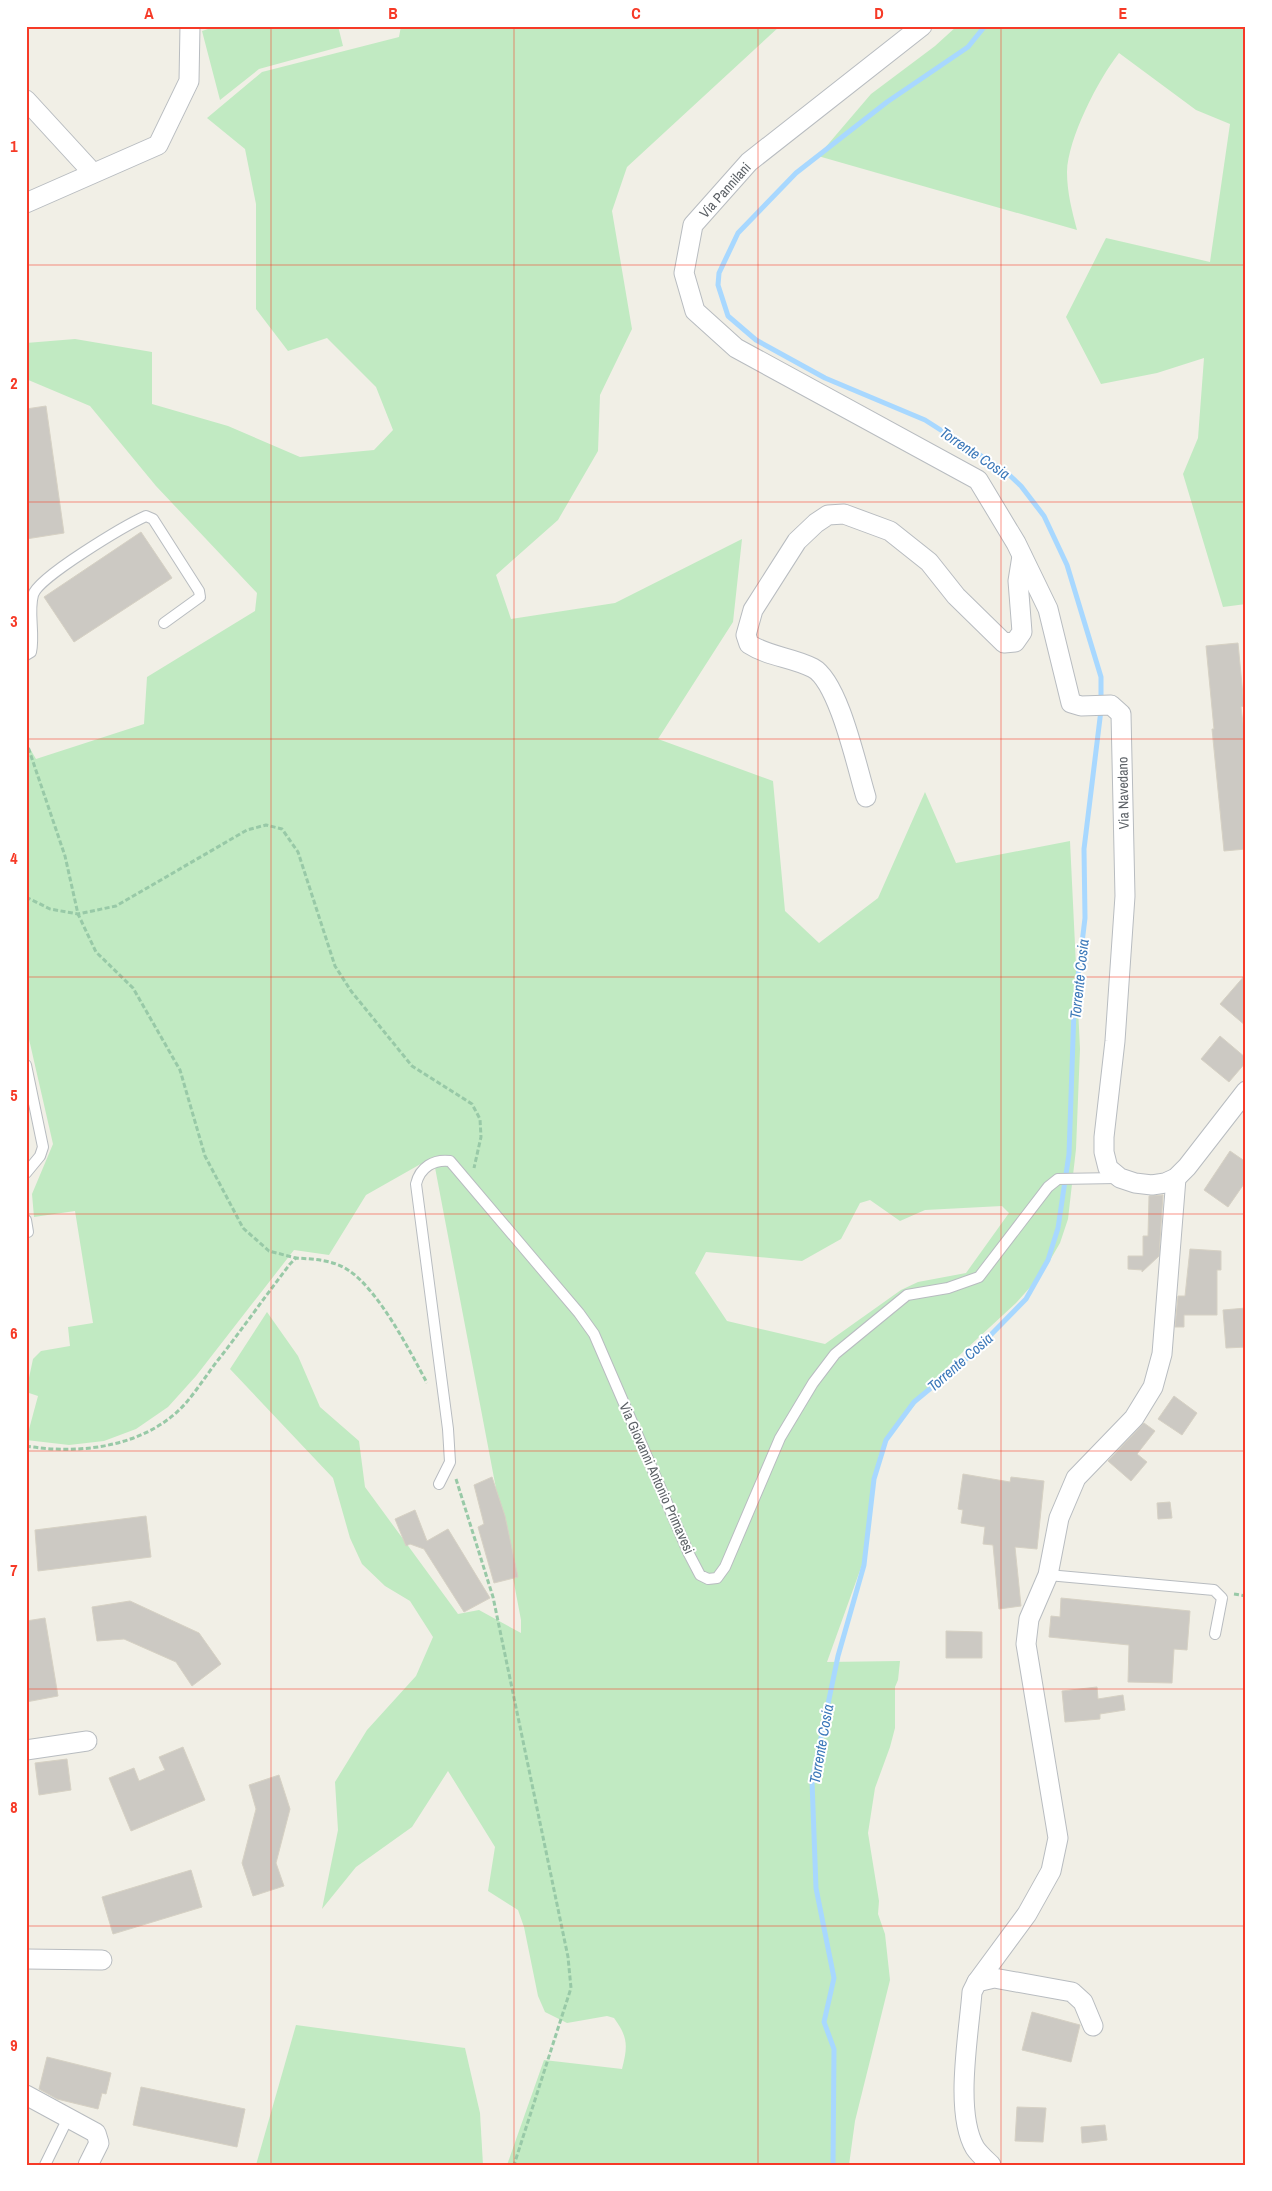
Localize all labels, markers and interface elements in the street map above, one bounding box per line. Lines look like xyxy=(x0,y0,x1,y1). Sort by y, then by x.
text: A xyxy=(144,2,154,24)
text: B xyxy=(388,2,398,24)
text: C xyxy=(631,2,641,24)
text: D xyxy=(874,2,884,24)
text: E xyxy=(1119,2,1128,24)
text: 1 xyxy=(10,135,18,157)
street label: Via Pannilani xyxy=(695,158,755,222)
text: 2 xyxy=(10,372,18,394)
water label: Torrente Cosia xyxy=(936,422,1014,484)
text: 3 xyxy=(10,610,18,632)
street label: Via Navedano xyxy=(1113,757,1133,829)
text: 4 xyxy=(10,847,18,869)
water label: Torrente Cosia xyxy=(1064,938,1094,1020)
text: 5 xyxy=(10,1084,18,1106)
text: 6 xyxy=(10,1322,18,1344)
water label: Torrente Cosia xyxy=(923,1328,997,1396)
street label: Via Giovanni Antonio Primavesi xyxy=(615,1400,699,1556)
text: 7 xyxy=(10,1559,18,1581)
water label: Torrente Cosia xyxy=(804,1702,838,1785)
text: 8 xyxy=(10,1796,18,1818)
text: 9 xyxy=(10,2034,18,2056)

